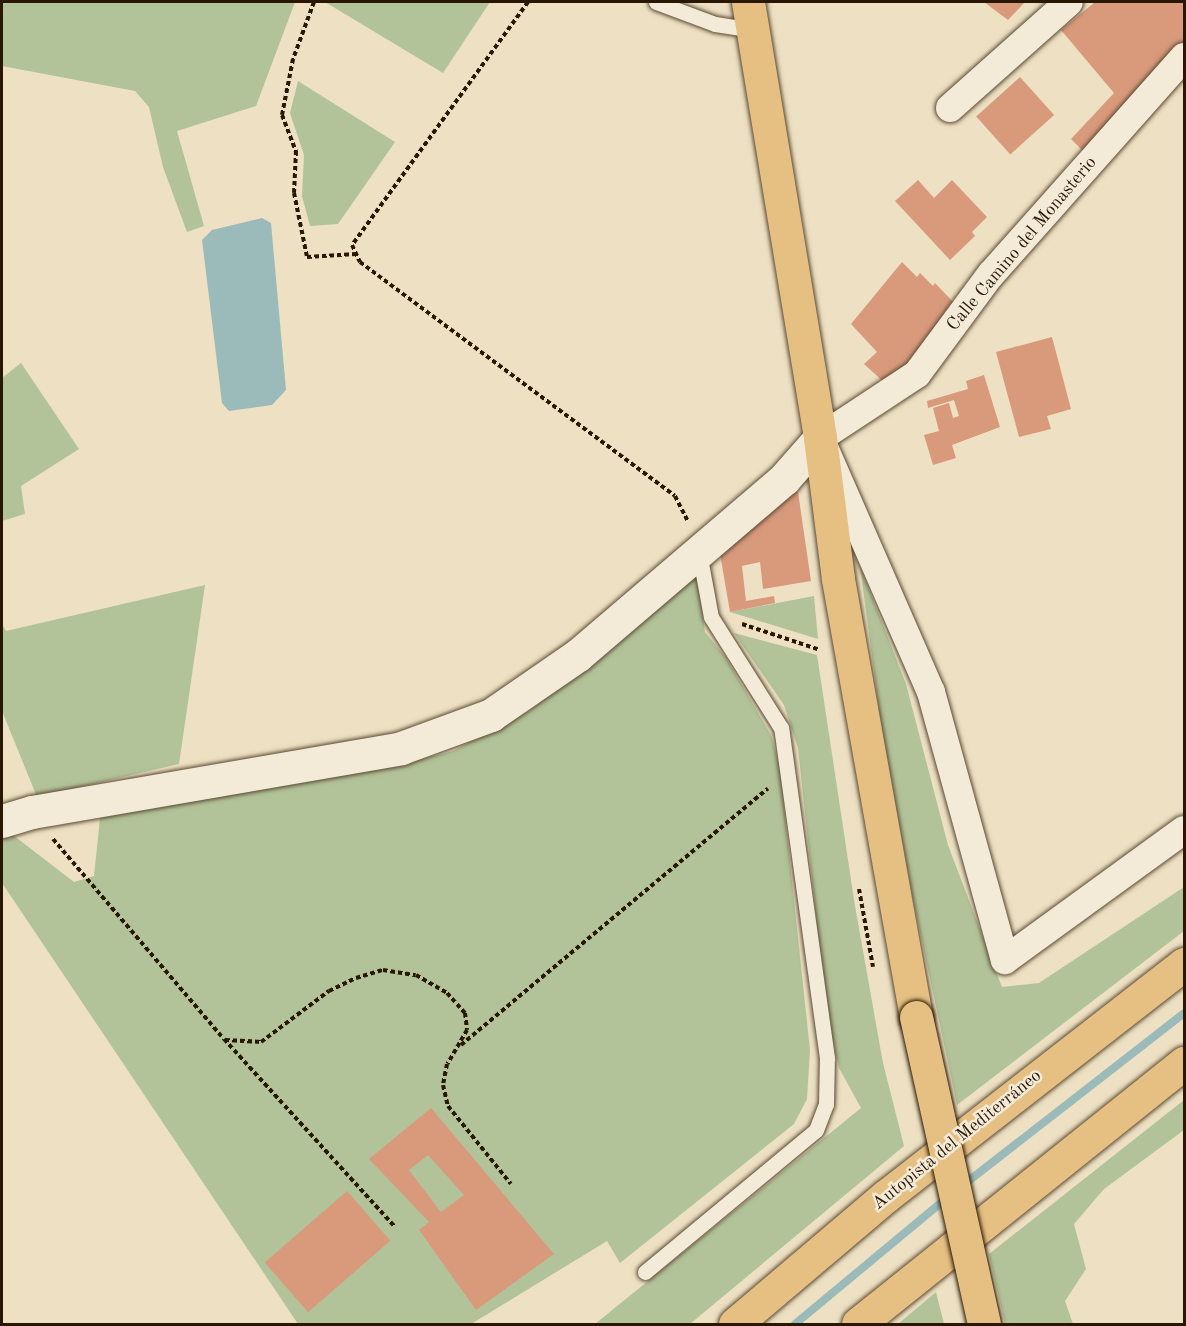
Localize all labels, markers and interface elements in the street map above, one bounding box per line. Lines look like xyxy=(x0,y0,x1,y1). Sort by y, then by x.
street label: Calle Camino del Monasterio xyxy=(943,152,1101,336)
street label: Autopista del Mediterráneo xyxy=(868,1065,1046,1215)

